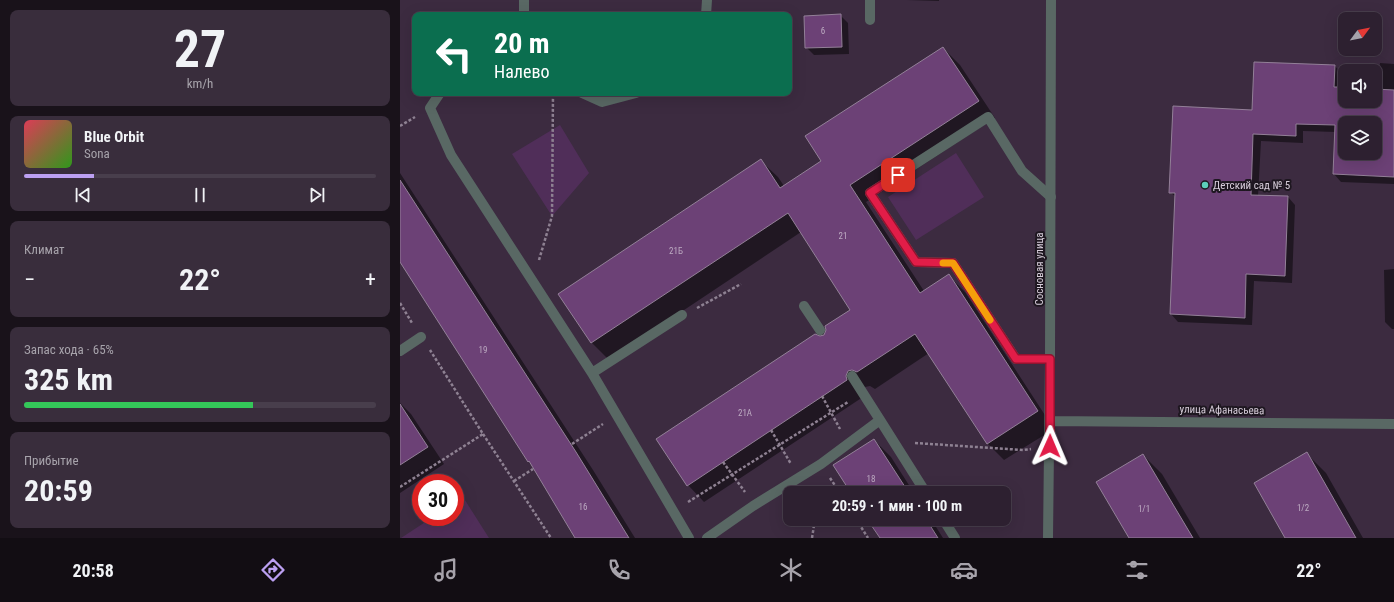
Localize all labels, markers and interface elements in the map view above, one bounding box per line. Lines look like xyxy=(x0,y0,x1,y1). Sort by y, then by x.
north arrow xyxy=(1338,12,1382,56)
map controls xyxy=(1338,12,1382,160)
text: 27 xyxy=(174,19,226,80)
house number: 6 xyxy=(821,26,825,36)
text: 20 m xyxy=(494,27,550,60)
icon: left xyxy=(428,28,480,80)
text: Налево xyxy=(494,61,550,82)
button: sound xyxy=(1338,64,1382,108)
text: km/h xyxy=(187,76,213,91)
button: layers xyxy=(1338,116,1382,160)
text: Blue Orbit xyxy=(84,128,144,146)
text: Sona xyxy=(84,146,110,161)
pin xyxy=(881,158,915,192)
icon: arrive xyxy=(887,164,909,186)
place label: Детский сад № 5 xyxy=(1213,179,1290,192)
marker: Детский сад № 5 xyxy=(1200,180,1210,190)
icon: previous xyxy=(72,184,94,206)
icon: pause xyxy=(189,184,211,206)
icon: next xyxy=(306,184,328,206)
house number: 21 xyxy=(839,231,847,241)
street label: Сосновая улица xyxy=(1033,232,1046,306)
text: Климат xyxy=(24,242,65,257)
house number: 21Б xyxy=(669,246,683,256)
text: 22° xyxy=(179,262,221,297)
text: − xyxy=(24,267,35,292)
text: + xyxy=(365,267,376,292)
text: Запас хода · 65% xyxy=(24,342,114,357)
house number: 19 xyxy=(479,345,487,355)
text: 325 km xyxy=(24,362,113,397)
street label: улица Афанасьева xyxy=(1179,403,1265,417)
house number: 21А xyxy=(738,408,752,418)
position arrow xyxy=(1029,425,1071,467)
text: Прибытие xyxy=(24,453,79,468)
text: 20:59 xyxy=(24,473,93,508)
speed limit sign: 30 xyxy=(412,474,464,526)
house number: 18 xyxy=(867,474,875,484)
text: 20:59 · 1 мин · 100 m xyxy=(832,497,962,515)
house number: 16 xyxy=(579,502,587,512)
house number: 1/2 xyxy=(1297,503,1310,513)
house number: 1/1 xyxy=(1138,504,1150,514)
icon: directions xyxy=(259,556,287,584)
icon: music xyxy=(432,556,460,584)
icon: phone xyxy=(605,556,633,584)
icon: climate xyxy=(777,556,805,584)
icon: car xyxy=(950,556,978,584)
icon: filters xyxy=(1123,556,1151,584)
text: 20:58 xyxy=(72,560,114,581)
text: 22° xyxy=(1296,560,1321,581)

